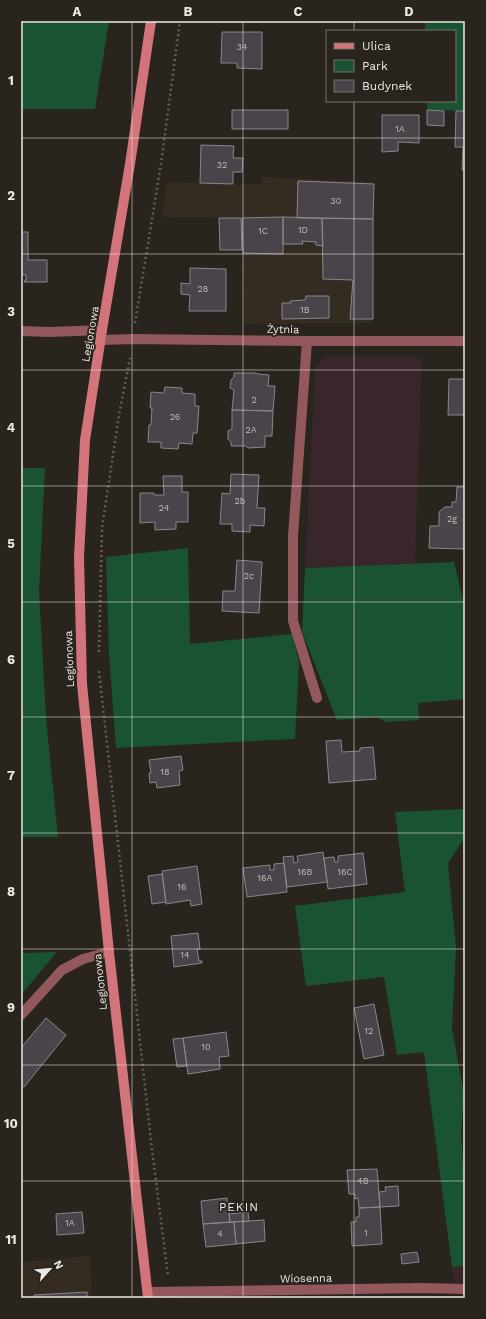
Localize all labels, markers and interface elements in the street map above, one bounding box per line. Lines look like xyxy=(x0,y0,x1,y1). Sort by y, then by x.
text: A xyxy=(73,4,82,19)
text: B xyxy=(184,4,193,19)
text: C xyxy=(294,4,303,19)
text: D xyxy=(404,4,414,19)
legend xyxy=(326,30,456,102)
text: Ulica xyxy=(362,39,391,53)
house number: 34 xyxy=(237,42,248,52)
text: Park xyxy=(362,59,388,73)
text: 1 xyxy=(8,73,14,88)
text: Budynek xyxy=(362,79,412,93)
house number: 1A xyxy=(395,124,405,134)
house number: 32 xyxy=(217,160,227,170)
text: 2 xyxy=(7,188,15,203)
house number: 30 xyxy=(331,196,342,206)
house number: 1D xyxy=(298,225,308,235)
house number: 1C xyxy=(258,226,268,236)
house number: 28 xyxy=(198,284,208,294)
text: 3 xyxy=(7,304,15,319)
street label: Legionowa xyxy=(79,305,102,363)
house number: 1B xyxy=(300,305,310,315)
street label: Żytnia xyxy=(267,322,299,336)
house number: 2 xyxy=(251,395,257,405)
house number: 26 xyxy=(170,412,180,422)
text: 4 xyxy=(7,420,16,435)
house number: 2A xyxy=(245,425,257,435)
house number: 2b xyxy=(235,496,246,506)
house number: 24 xyxy=(159,503,170,513)
house number: 2g xyxy=(447,514,457,524)
text: 5 xyxy=(7,536,15,551)
house number: 2c xyxy=(244,571,254,581)
street label: Legionowa xyxy=(62,630,77,688)
text: 6 xyxy=(7,652,15,667)
house number: 18 xyxy=(160,767,170,777)
text: 7 xyxy=(7,768,15,783)
house number: 16B xyxy=(298,867,313,877)
house number: 16C xyxy=(337,867,353,877)
house number: 16A xyxy=(258,873,273,883)
house number: 16 xyxy=(178,882,186,892)
text: 8 xyxy=(7,884,15,899)
house number: 14 xyxy=(180,950,190,960)
street label: Legionowa xyxy=(91,953,110,1011)
text: 9 xyxy=(7,1000,15,1015)
house number: 12 xyxy=(365,1026,373,1036)
house number: 10 xyxy=(201,1042,211,1052)
text: 10 xyxy=(4,1116,18,1131)
house number: 4B xyxy=(357,1176,369,1186)
district label: PEKIN xyxy=(219,1200,259,1214)
house number: 1A xyxy=(65,1218,75,1228)
house number: 1 xyxy=(364,1228,368,1238)
house number: 4 xyxy=(217,1229,223,1239)
text: 11 xyxy=(5,1232,17,1247)
north arrow xyxy=(30,1249,70,1289)
text: N xyxy=(51,1258,66,1271)
street label: Wiosenna xyxy=(280,1272,332,1285)

